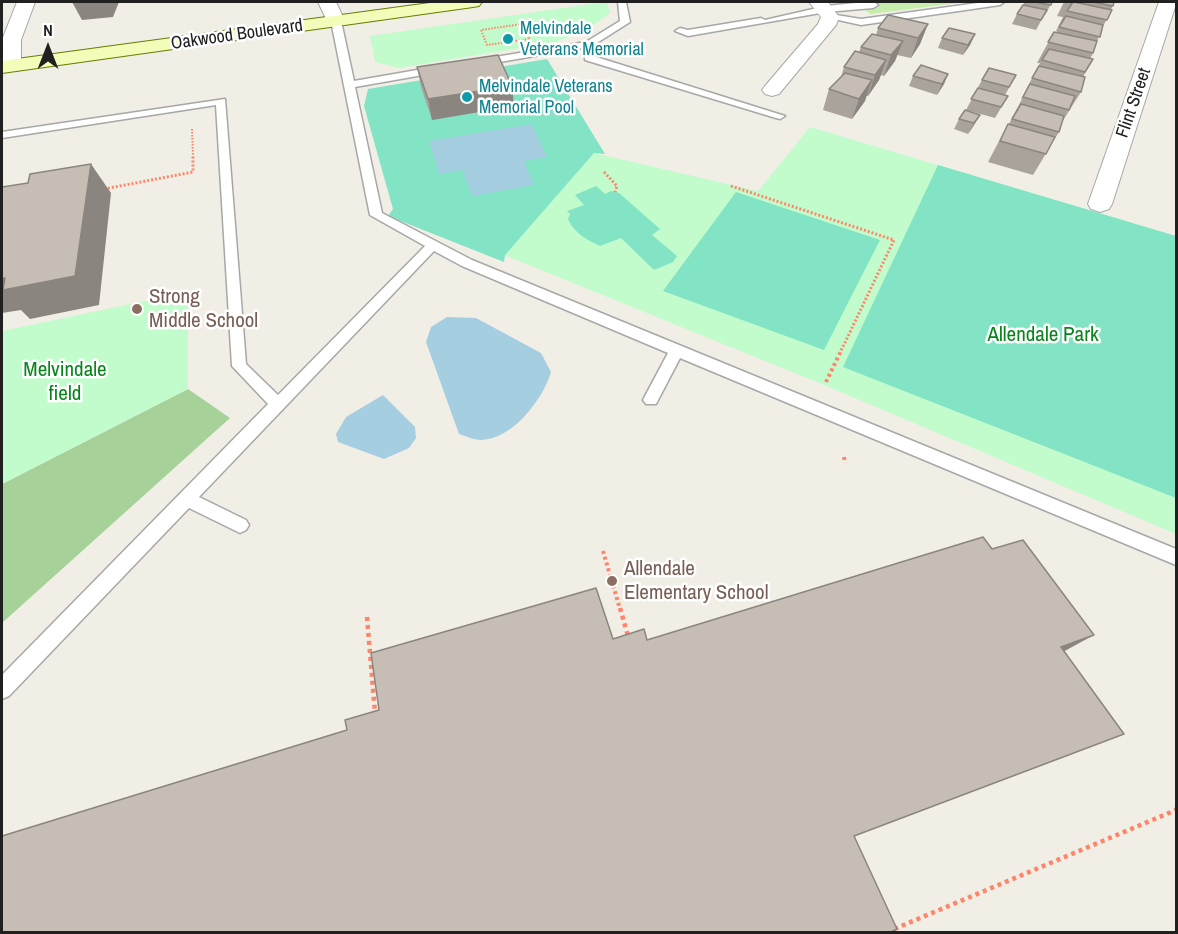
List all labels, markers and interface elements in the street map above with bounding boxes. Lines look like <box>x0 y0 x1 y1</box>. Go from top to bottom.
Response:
street label: Oakwood Boulevard <box>170 15 304 55</box>
north arrow <box>18 18 78 78</box>
place label: Melvindale Veterans Memorial <box>520 18 644 60</box>
text: N <box>43 19 53 41</box>
marker: Melvindale Veterans Memorial <box>501 32 515 46</box>
street label: Flint Street <box>1112 65 1156 141</box>
place label: Melvindale Veterans Memorial Pool <box>479 76 613 118</box>
marker: Melvindale Veterans Memorial Pool <box>460 90 474 104</box>
place label: Strong Middle School <box>149 284 258 334</box>
marker: Strong Middle School <box>130 302 144 316</box>
park label: Allendale Park <box>987 322 1099 348</box>
park label: Melvindale field <box>23 357 107 407</box>
place label: Allendale Elementary School <box>624 556 769 606</box>
marker: Allendale Elementary School <box>605 574 619 588</box>

